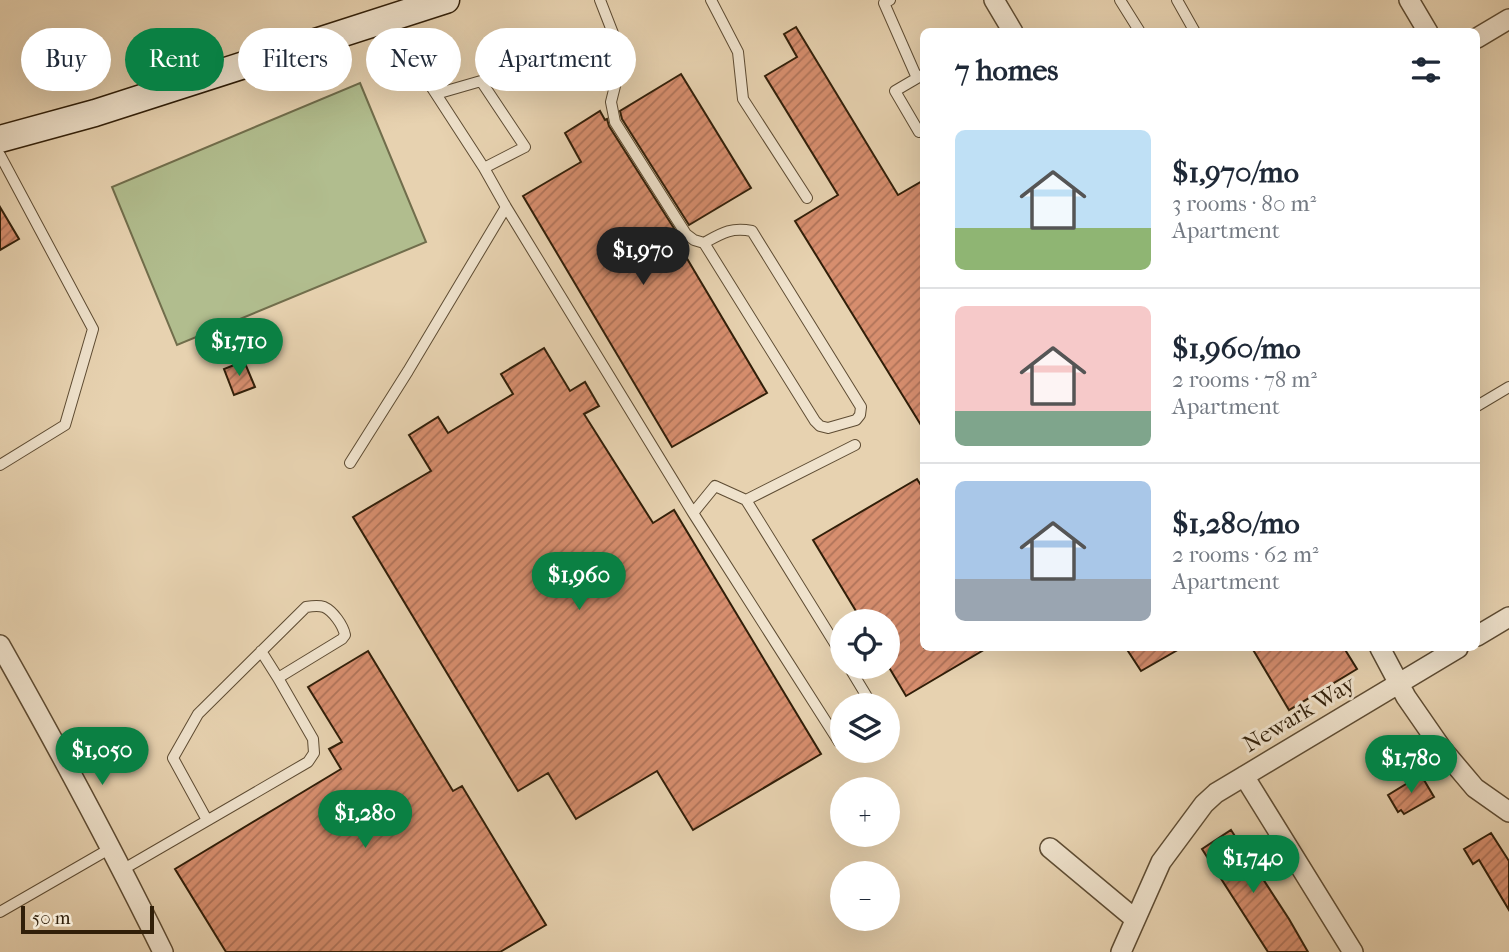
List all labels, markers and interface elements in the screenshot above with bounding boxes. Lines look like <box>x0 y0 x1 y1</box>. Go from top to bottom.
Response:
chip: Buy <box>21 28 111 91</box>
chip: Rent <box>125 28 224 91</box>
chip: Filters <box>238 28 352 91</box>
chip: New <box>366 28 461 91</box>
chip: Apartment <box>475 28 636 91</box>
icon: filters <box>1407 51 1445 89</box>
text: 7 homes <box>955 53 1058 88</box>
text: $1,970/mo <box>1172 155 1299 190</box>
icon: home <box>1011 158 1095 242</box>
text: 3 rooms · 80 m² <box>1172 190 1316 217</box>
text: Apartment <box>1172 217 1280 244</box>
pin: $1,970 <box>586 228 700 287</box>
text: $1,970 <box>613 236 673 263</box>
pin: $1,710 <box>182 318 296 378</box>
text: $1,710 <box>211 327 267 354</box>
text: $1,960/mo <box>1172 331 1301 366</box>
icon: home <box>1011 334 1095 418</box>
text: 2 rooms · 78 m² <box>1172 366 1317 393</box>
text: Apartment <box>1172 393 1280 420</box>
text: $1,280/mo <box>1172 506 1300 541</box>
icon: home <box>1011 509 1095 593</box>
text: 2 rooms · 62 m² <box>1172 541 1319 568</box>
pin: $1,960 <box>522 552 636 612</box>
text: $1,960 <box>548 561 610 588</box>
text: Apartment <box>1172 568 1280 595</box>
map controls <box>830 609 900 931</box>
button: locate <box>830 609 900 679</box>
street label: Newark Way <box>1238 670 1360 758</box>
button: layers <box>830 693 900 763</box>
pin: $1,050 <box>45 728 159 787</box>
text: $1,050 <box>72 736 132 763</box>
pin: $1,780 <box>1354 736 1468 795</box>
text: $1,780 <box>1381 744 1441 771</box>
button: + <box>830 777 900 847</box>
pin: $1,280 <box>308 790 422 850</box>
text: $1,280 <box>334 799 396 826</box>
pin: $1,740 <box>1196 836 1310 895</box>
text: $1,740 <box>1222 844 1284 871</box>
button: − <box>830 861 900 931</box>
scale bar <box>21 903 154 935</box>
text: 50 m <box>32 907 71 929</box>

